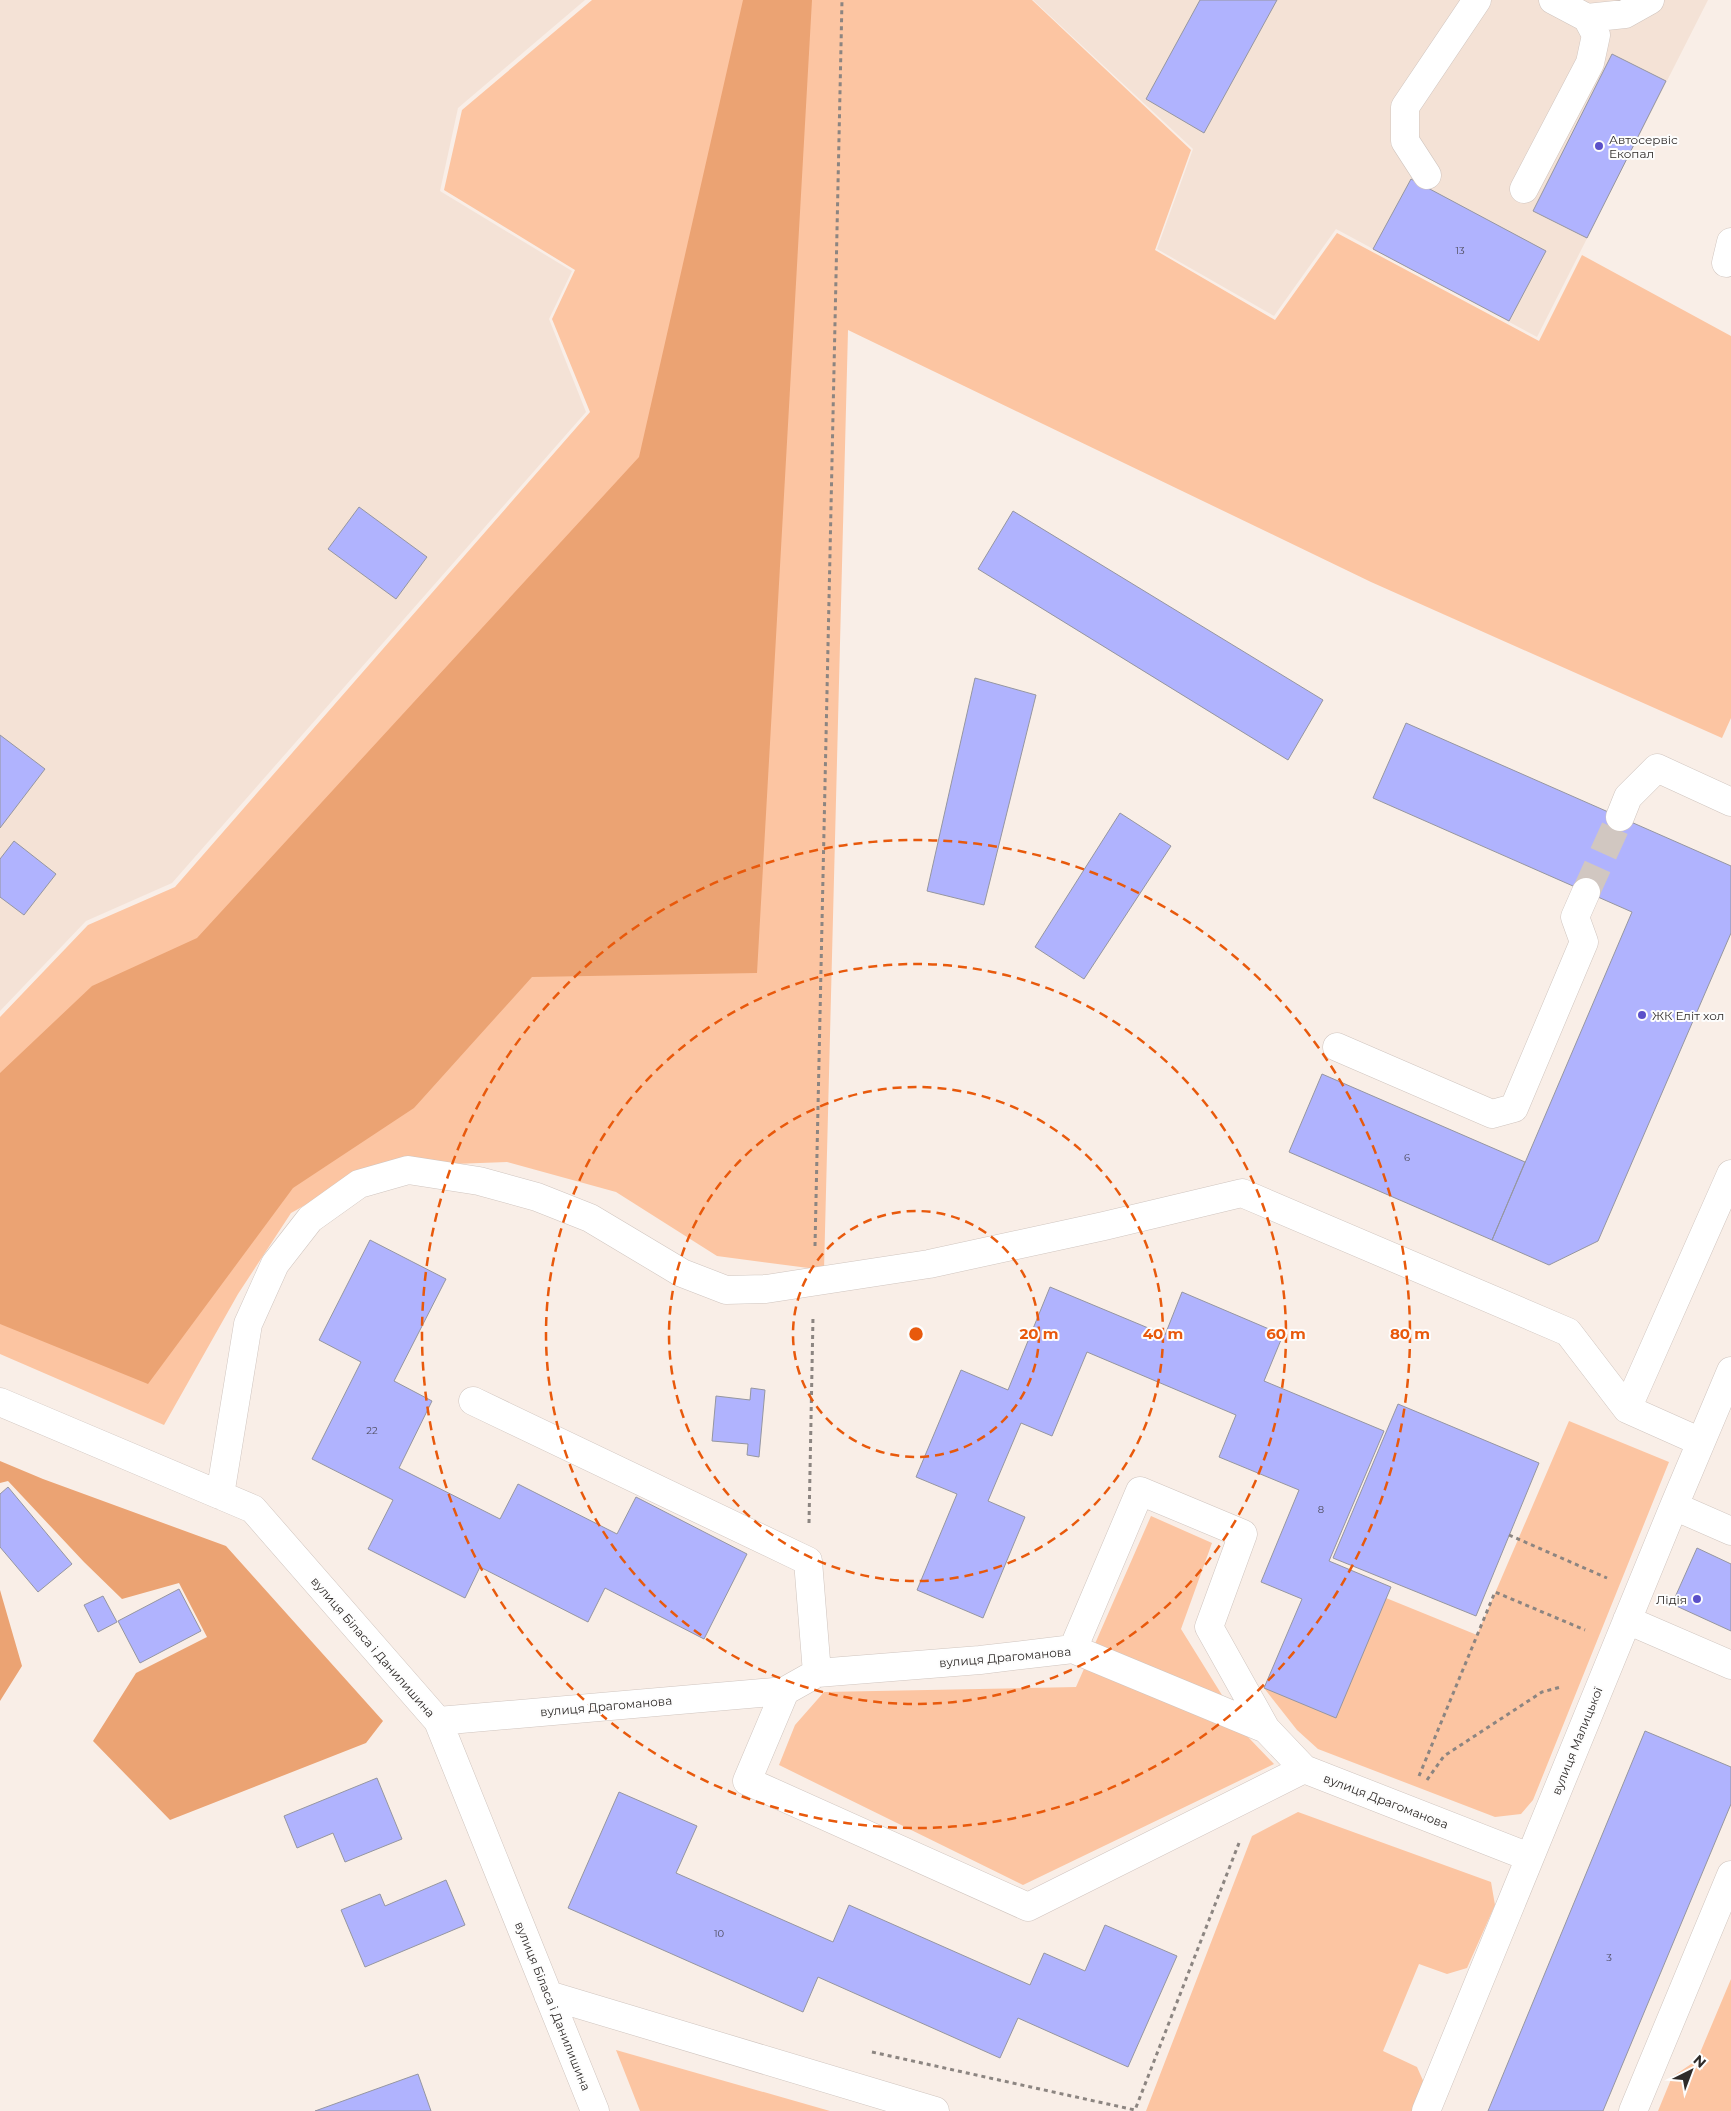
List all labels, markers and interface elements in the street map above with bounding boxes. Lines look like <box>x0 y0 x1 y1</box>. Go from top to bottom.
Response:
place label: Автосервіс Екопал <box>1609 132 1678 161</box>
marker: Автосервіс Екопал <box>1593 140 1605 152</box>
house number: 13 <box>1455 244 1465 257</box>
place label: ЖК Еліт хол <box>1652 1008 1724 1023</box>
marker: ЖК Еліт хол <box>1636 1009 1648 1021</box>
house number: 6 <box>1404 1151 1410 1164</box>
text: 20 m <box>1019 1324 1059 1343</box>
text: 40 m <box>1143 1324 1183 1343</box>
text: 60 m <box>1266 1324 1306 1343</box>
text: 80 m <box>1390 1324 1430 1343</box>
centre of rings <box>907 1325 925 1343</box>
house number: 22 <box>366 1424 378 1437</box>
house number: 8 <box>1318 1503 1324 1516</box>
street label: вулиця Біласа і Данилишина <box>308 1574 438 1720</box>
place label: Лідія <box>1656 1592 1687 1607</box>
marker: Лідія <box>1691 1593 1703 1605</box>
street label: вулиця Драгоманова <box>938 1644 1072 1670</box>
street label: вулиця Малицької <box>1548 1685 1606 1797</box>
street label: вулиця Драгоманова <box>539 1693 673 1719</box>
street label: вулиця Драгоманова <box>1321 1770 1451 1832</box>
street label: вулиця Біласа і Данилишина <box>512 1919 594 2093</box>
house number: 10 <box>714 1927 724 1940</box>
house number: 3 <box>1606 1951 1612 1964</box>
north arrow <box>1666 2046 1716 2096</box>
text: N <box>1689 2051 1710 2072</box>

